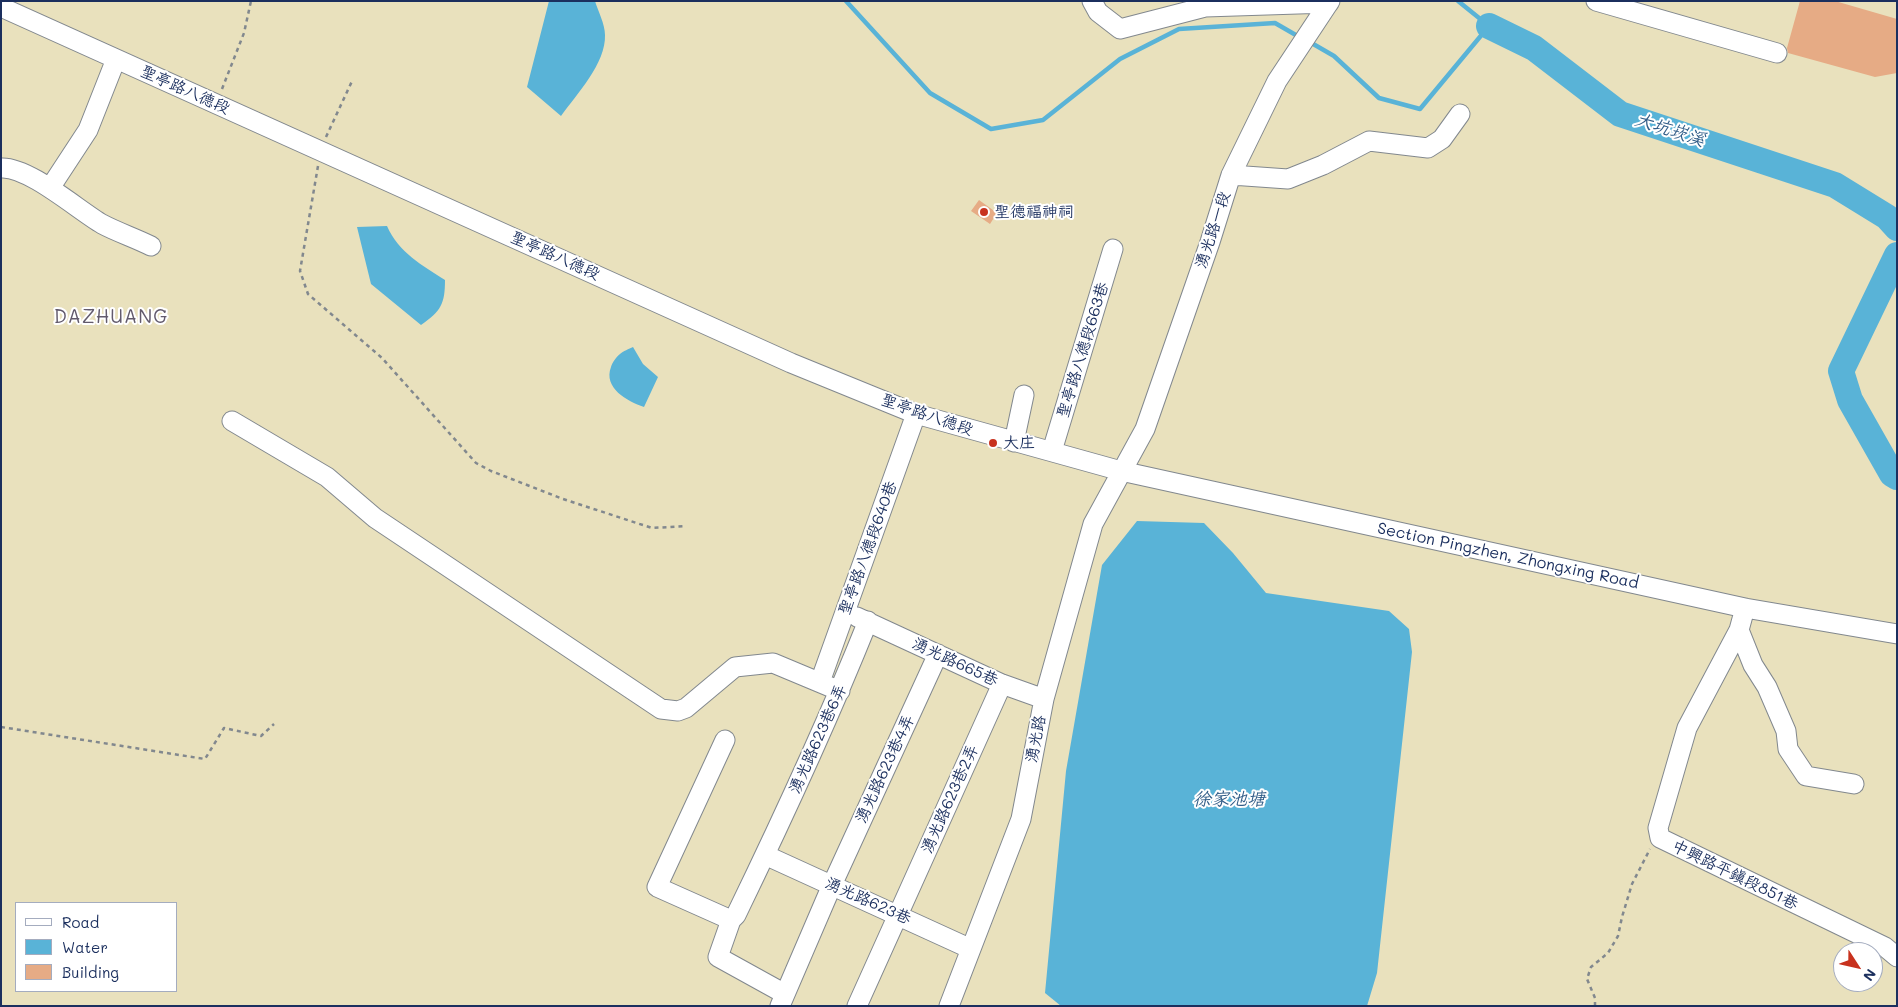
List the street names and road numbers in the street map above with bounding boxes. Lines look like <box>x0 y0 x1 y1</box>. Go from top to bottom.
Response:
street label: 聖亭路八德段 <box>137 62 233 118</box>
street label: 湧光路一段 <box>1192 189 1234 271</box>
street label: 聖亭路八德段 <box>507 228 603 284</box>
street label: 聖亭路八德段663巷 <box>1053 280 1113 420</box>
street label: 聖亭路八德段 <box>878 390 976 440</box>
street label: 聖亭路八德段640巷 <box>835 479 901 617</box>
street label: Section Pingzhen, Zhongxing Road <box>1376 519 1640 593</box>
street label: 湧光路665巷 <box>909 634 1001 690</box>
street label: 湧光路623巷6弄 <box>785 681 851 797</box>
street label: 湧光路623巷4弄 <box>852 712 918 826</box>
street label: 湧光路 <box>1022 714 1050 764</box>
street label: 湧光路623巷2弄 <box>917 742 983 856</box>
street label: 中興路平鎮段851巷 <box>1669 836 1801 914</box>
street label: 湧光路623巷 <box>822 874 914 928</box>

